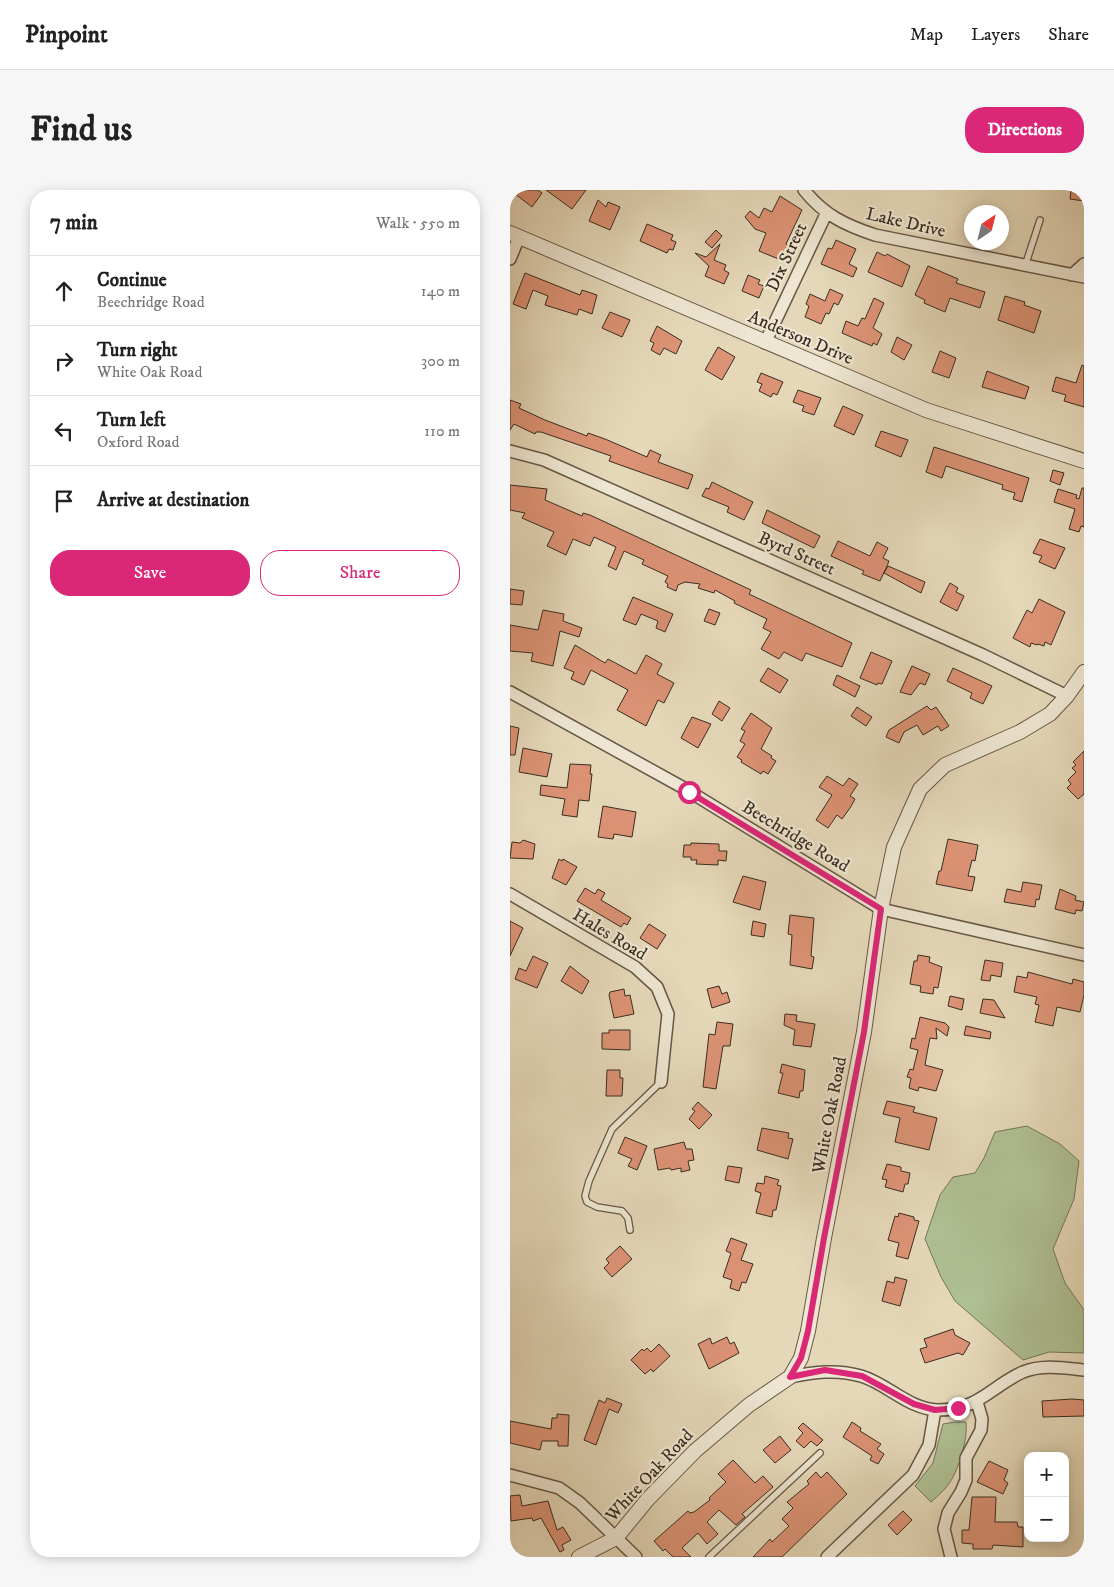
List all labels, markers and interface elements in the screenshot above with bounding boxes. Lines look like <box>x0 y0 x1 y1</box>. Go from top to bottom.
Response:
text: Pinpoint <box>25 20 108 50</box>
text: Map <box>910 24 943 46</box>
text: Layers <box>971 24 1020 46</box>
text: Share <box>1048 24 1089 46</box>
button: Directions <box>965 107 1084 153</box>
text: Find us <box>30 108 132 152</box>
street label: Lake Drive <box>864 203 948 243</box>
north arrow <box>964 205 1009 250</box>
text: 7 min <box>50 210 98 236</box>
text: Walk · 550 m <box>376 213 460 233</box>
street label: Dix Street <box>761 219 812 295</box>
text: Continue <box>97 269 167 292</box>
icon: ahead <box>50 277 78 305</box>
text: 140 m <box>421 281 460 301</box>
text: Beechridge Road <box>97 292 205 312</box>
street label: Anderson Drive <box>745 306 856 370</box>
text: Turn right <box>97 339 177 362</box>
icon: right <box>50 347 78 375</box>
text: 300 m <box>421 351 460 371</box>
text: White Oak Road <box>97 362 202 382</box>
text: Turn left <box>97 409 166 432</box>
icon: left <box>50 417 78 445</box>
text: 110 m <box>424 421 460 441</box>
text: Oxford Road <box>97 432 179 452</box>
icon: arrive <box>50 487 78 515</box>
text: Arrive at destination <box>97 489 249 512</box>
street label: Byrd Street <box>755 527 839 581</box>
button: Save <box>50 550 250 596</box>
button: Share <box>260 550 460 596</box>
route start <box>678 781 701 804</box>
street label: Beechridge Road <box>738 796 853 877</box>
street label: Hales Road <box>568 904 651 966</box>
street label: White Oak Road <box>808 1055 852 1176</box>
route end <box>947 1397 970 1420</box>
street label: White Oak Road <box>601 1425 698 1527</box>
map controls <box>1024 1452 1069 1542</box>
button: + <box>1024 1452 1069 1497</box>
button: − <box>1024 1497 1069 1542</box>

